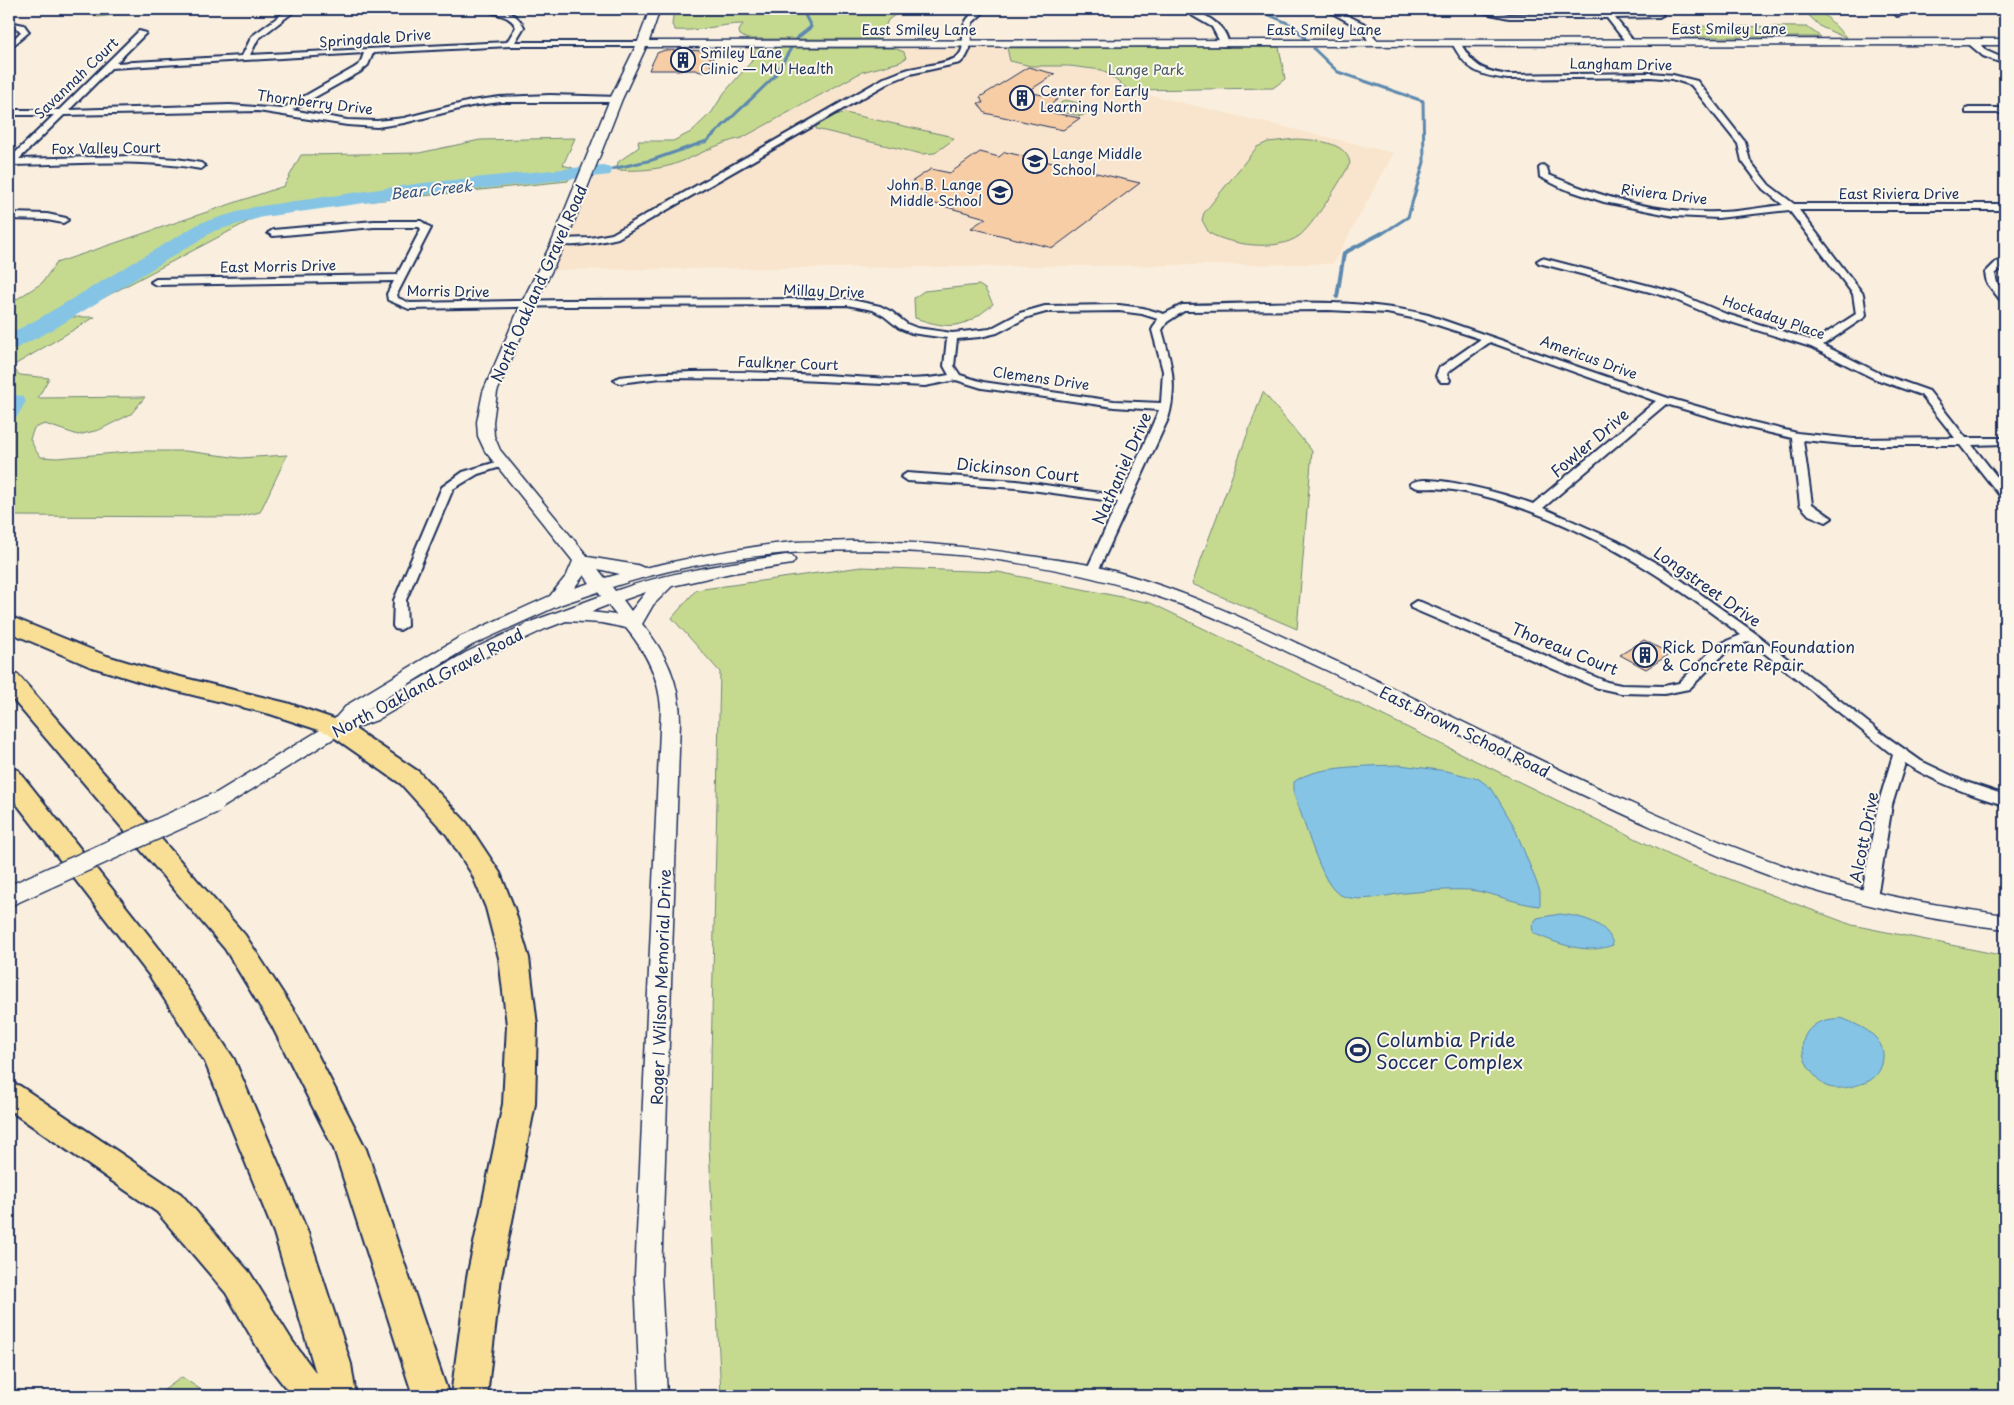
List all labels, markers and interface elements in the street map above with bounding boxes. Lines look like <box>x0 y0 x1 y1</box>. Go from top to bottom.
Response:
street label: East Smiley Lane <box>1671 18 1787 39</box>
street label: East Smiley Lane <box>861 19 977 40</box>
street label: East Smiley Lane <box>1266 19 1382 40</box>
street label: Springdale Drive <box>318 24 432 52</box>
street label: Savannah Court <box>29 32 123 124</box>
place label: Smiley Lane Clinic — MU Health <box>700 42 834 79</box>
building icon: Smiley Lane Clinic — MU Health <box>670 47 696 73</box>
street label: Langham Drive <box>1569 53 1673 75</box>
park label: Lange Park <box>1108 59 1185 80</box>
place label: Center for Early Learning North <box>1040 80 1149 117</box>
street label: Thornberry Drive <box>256 84 375 120</box>
building icon: Center for Early Learning North <box>1009 85 1035 111</box>
street label: Fox Valley Court <box>51 137 161 159</box>
place label: Lange Middle School <box>1052 143 1142 180</box>
school or university icon: Lange Middle School <box>1022 148 1048 174</box>
water label: Bear Creek <box>389 173 474 205</box>
place label: John B. Lange Middle School <box>887 174 982 211</box>
street label: Riviera Drive <box>1620 178 1708 210</box>
school or university icon: John B. Lange Middle School <box>987 179 1013 205</box>
street label: North Oakland Gravel Road <box>484 180 592 386</box>
street label: East Riviera Drive <box>1839 183 1959 204</box>
street label: East Morris Drive <box>220 254 336 278</box>
street label: Millay Drive <box>783 279 865 303</box>
street label: Morris Drive <box>406 280 490 302</box>
street label: Hockaday Place <box>1720 290 1828 344</box>
street label: Americus Drive <box>1538 330 1640 384</box>
street label: Faulkner Court <box>737 351 839 375</box>
street label: Clemens Drive <box>991 361 1091 395</box>
street label: Fowler Drive <box>1545 402 1633 482</box>
street label: Nathaniel Drive <box>1085 408 1157 528</box>
street label: Dickinson Court <box>955 451 1081 487</box>
street label: Longstreet Drive <box>1649 540 1767 632</box>
street label: Thoreau Court <box>1508 616 1623 681</box>
street label: North Oakland Gravel Road <box>327 621 527 743</box>
place label: Rick Dorman Foundation & Concrete Repair <box>1662 634 1855 676</box>
building icon: Rick Dorman Foundation & Concrete Repair <box>1632 642 1658 668</box>
street label: East Brown School Road <box>1376 679 1554 783</box>
street label: Alcott Drive <box>1842 789 1884 885</box>
street label: Roger I Wilson Memorial Drive <box>644 869 676 1105</box>
place label: Columbia Pride Soccer Complex <box>1376 1025 1523 1075</box>
sports icon: Columbia Pride Soccer Complex <box>1345 1037 1371 1063</box>

